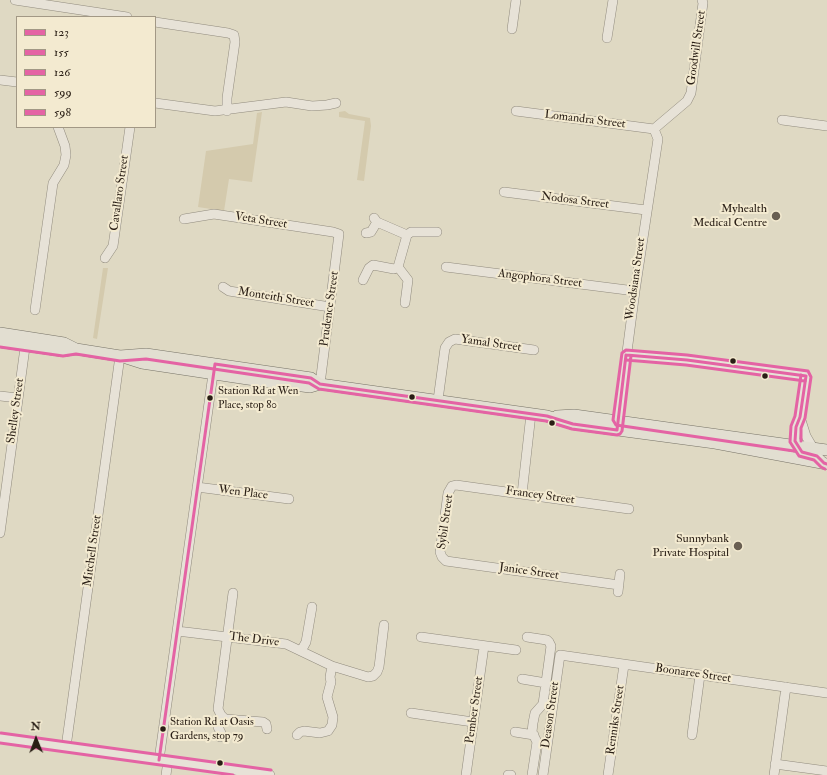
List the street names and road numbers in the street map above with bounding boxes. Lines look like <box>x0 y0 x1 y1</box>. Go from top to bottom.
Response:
street label: Goodwill Street <box>685 10 709 86</box>
street label: Lomandra Street <box>544 108 626 132</box>
street label: Cavallaro Street <box>108 154 132 232</box>
street label: Nodosa Street <box>540 190 610 212</box>
street label: Veta Street <box>234 210 288 232</box>
street label: Woodsiana Street <box>623 237 649 321</box>
street label: Angophora Street <box>497 267 583 291</box>
street label: Prudence Street <box>318 270 342 348</box>
street label: Monteith Street <box>237 285 315 311</box>
street label: Yamal Street <box>460 333 522 355</box>
street label: Shelley Street <box>4 377 28 445</box>
street label: Wen Place <box>217 483 269 503</box>
street label: Francey Street <box>505 484 575 508</box>
street label: Sybil Street <box>435 494 457 550</box>
street label: Mitchell Street <box>81 514 105 588</box>
street label: Janice Street <box>498 561 560 583</box>
street label: The Drive <box>228 630 280 650</box>
street label: Boonaree Street <box>654 662 732 686</box>
street label: Pember Street <box>463 675 487 745</box>
street label: Deason Street <box>539 681 563 749</box>
street label: Renniks Street <box>604 684 628 756</box>

